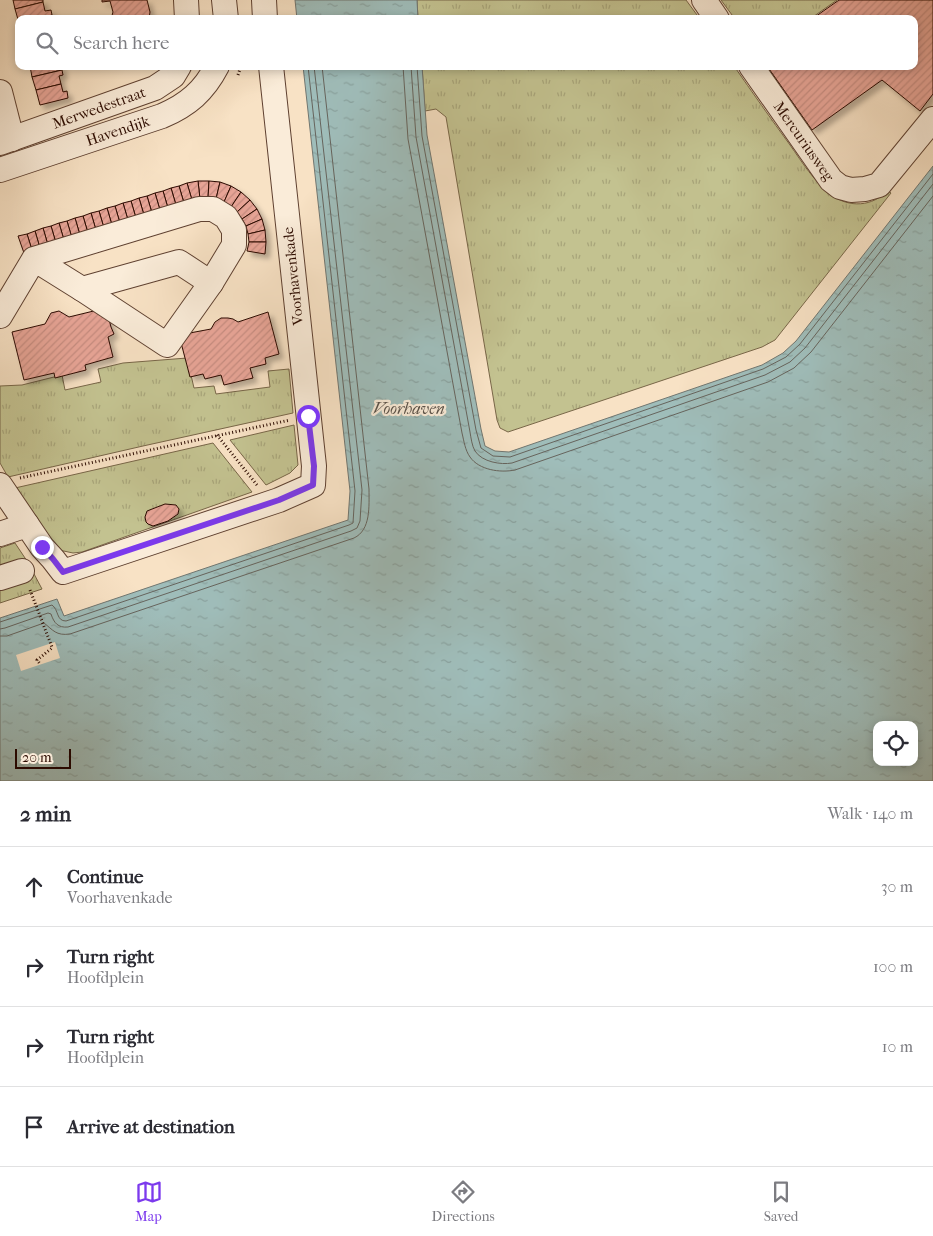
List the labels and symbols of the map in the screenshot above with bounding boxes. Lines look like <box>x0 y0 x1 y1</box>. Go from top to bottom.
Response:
street label: Merwedestraat <box>50 83 149 133</box>
street label: Mercuriusweg <box>770 98 839 186</box>
street label: Havendijk <box>84 112 152 150</box>
street label: Voorhavenkade <box>279 225 307 327</box>
water label: Voorhaven <box>373 399 445 418</box>
route start <box>297 405 320 428</box>
route end <box>31 536 54 559</box>
scale bar <box>15 746 71 769</box>

